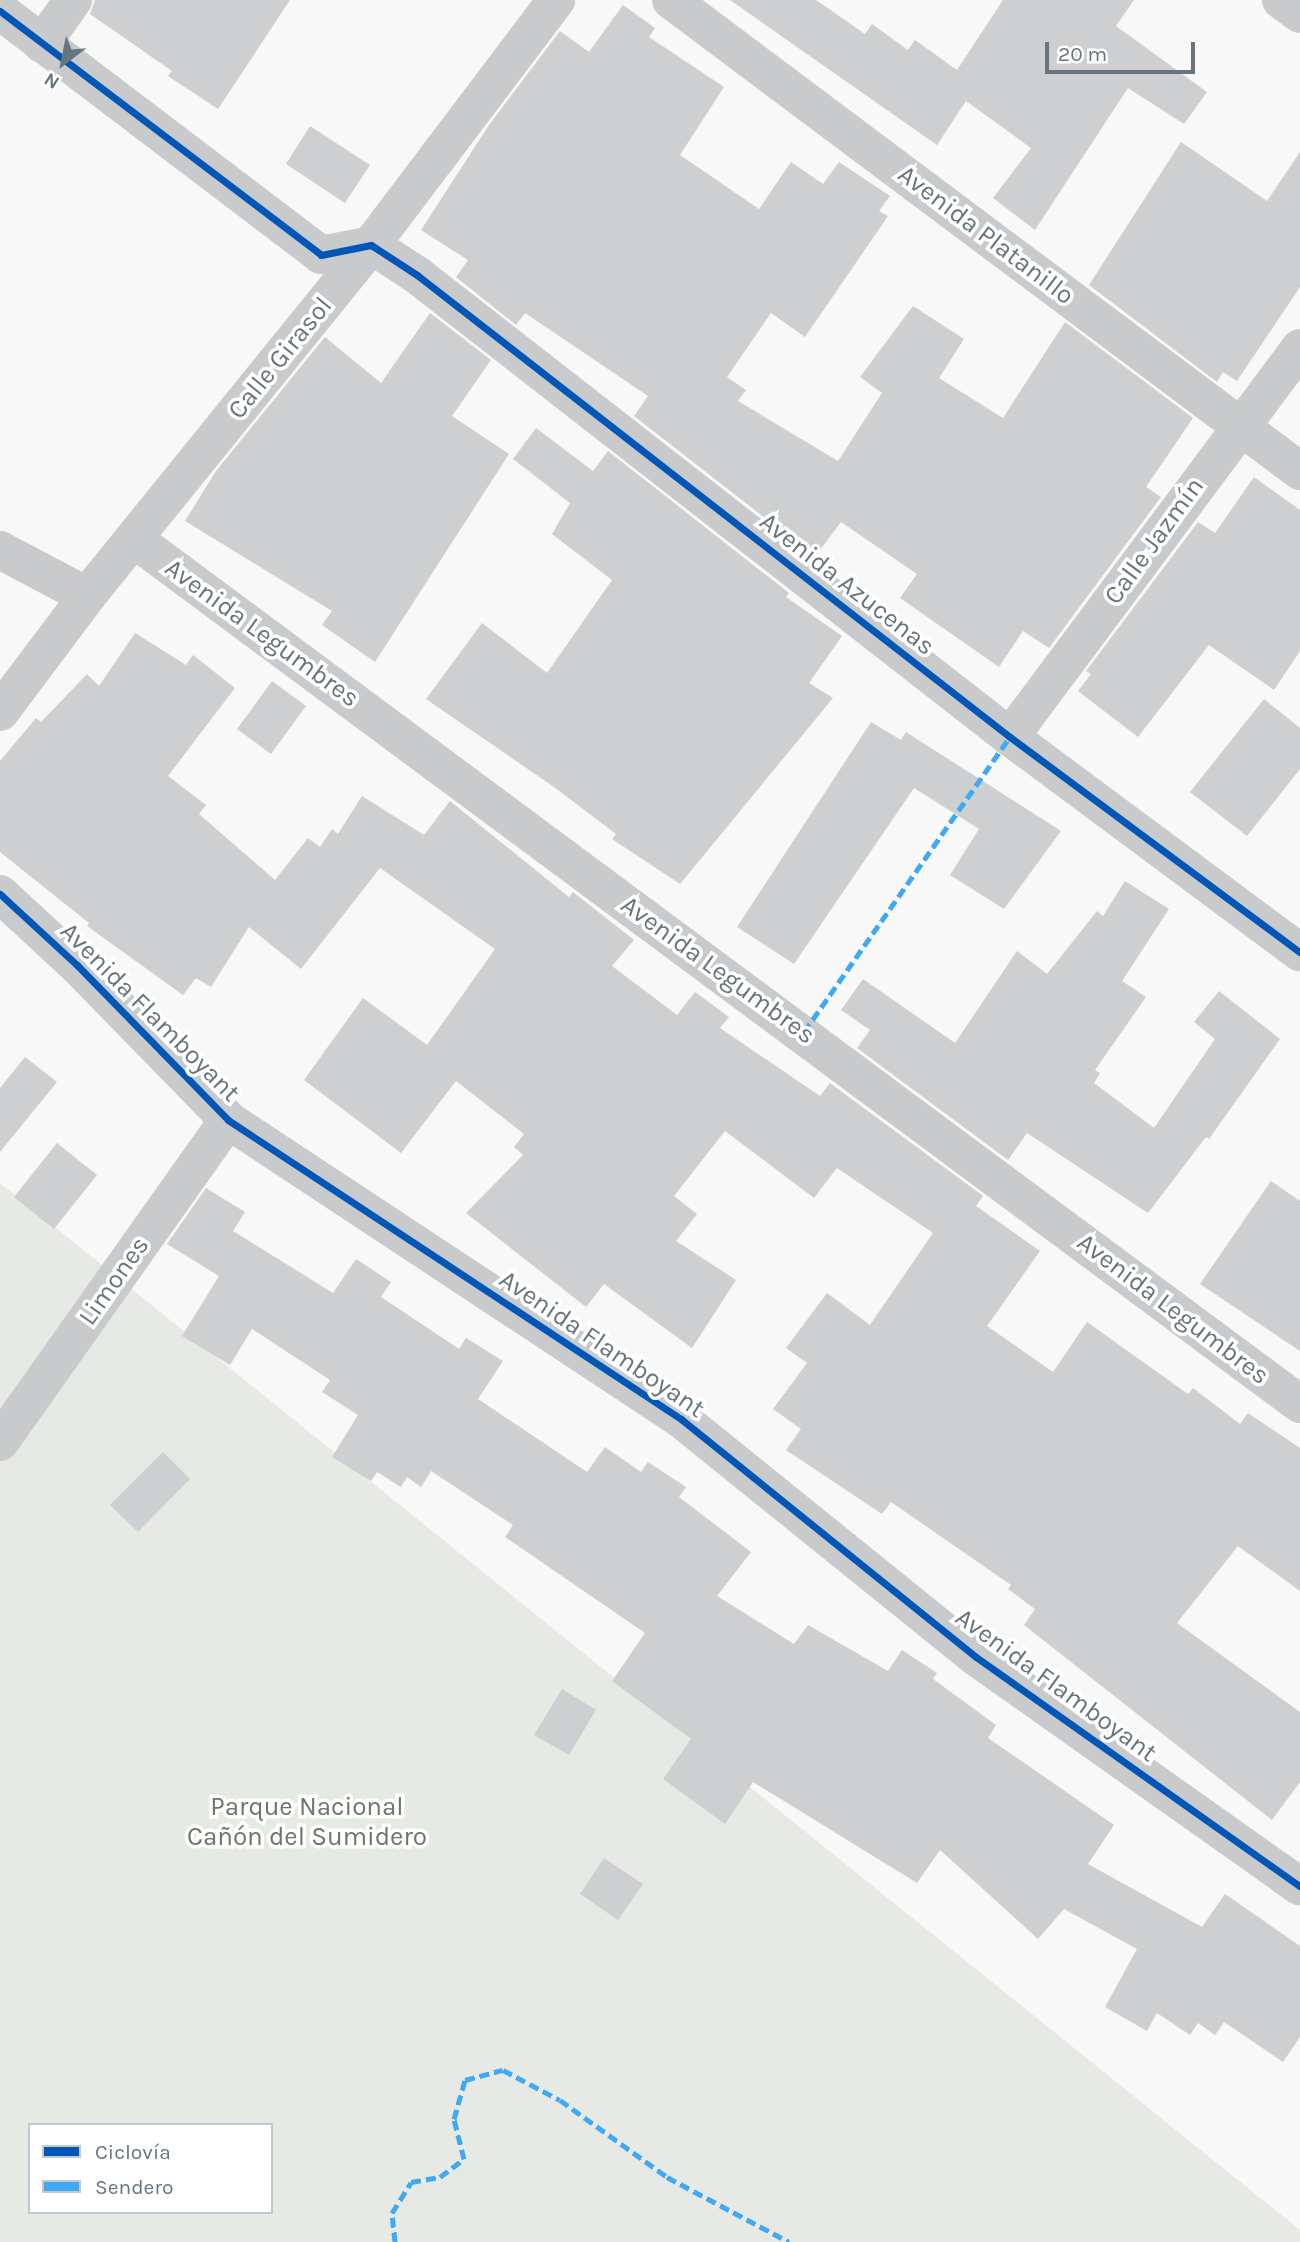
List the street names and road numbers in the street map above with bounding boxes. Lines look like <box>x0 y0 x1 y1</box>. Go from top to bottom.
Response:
street label: Avenida Platanillo <box>892 159 1080 311</box>
street label: Calle Girasol <box>221 291 339 425</box>
street label: Calle Jazmín <box>1098 471 1210 611</box>
street label: Avenida Azucenas <box>753 506 941 662</box>
street label: Avenida Legumbres <box>159 552 365 714</box>
street label: Avenida Legumbres <box>615 889 821 1051</box>
street label: Avenida Flamboyant <box>54 916 246 1108</box>
street label: Avenida Legumbres <box>1071 1227 1275 1391</box>
street label: Limones <box>72 1231 156 1331</box>
street label: Avenida Flamboyant <box>493 1264 711 1424</box>
street label: Avenida Flamboyant <box>949 1602 1163 1768</box>

